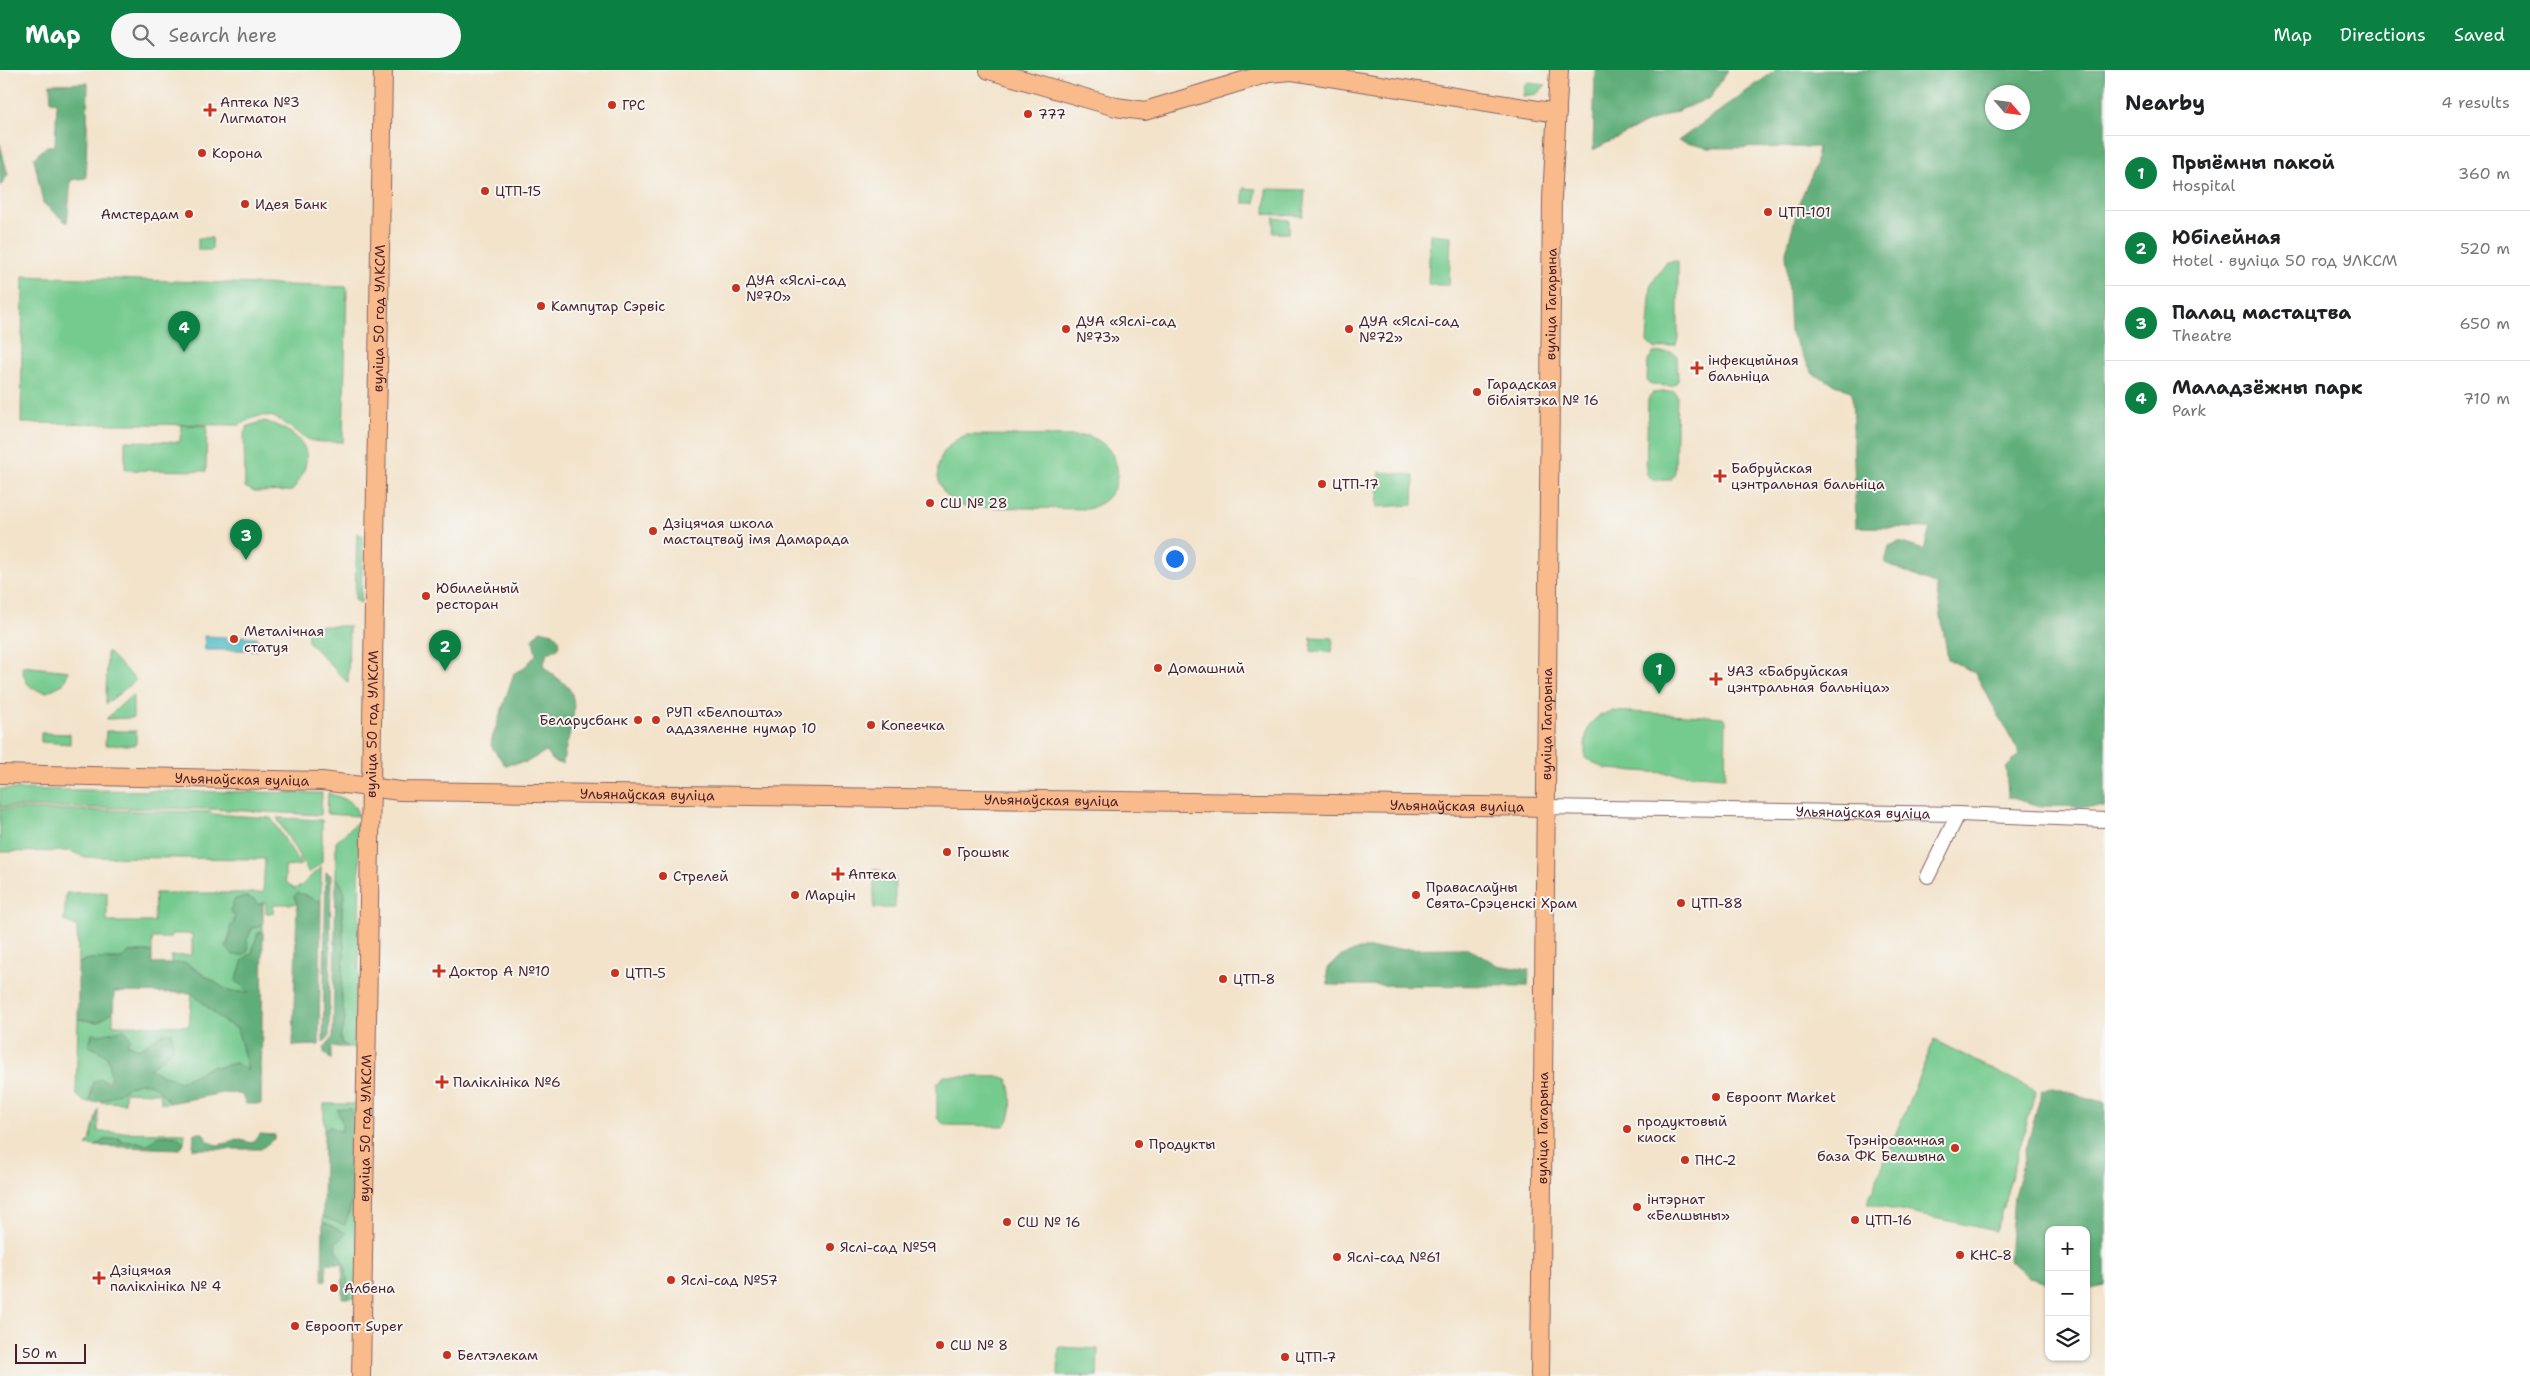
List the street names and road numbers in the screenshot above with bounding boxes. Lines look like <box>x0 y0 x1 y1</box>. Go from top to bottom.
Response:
street label: вуліца 50 год УЛКСМ <box>369 244 389 392</box>
street label: вуліца Гагарына <box>1541 247 1560 360</box>
street label: вуліца 50 год УЛКСМ <box>362 650 382 798</box>
street label: вуліца Гагарына <box>1537 667 1556 780</box>
street label: Ульянаўская вуліца <box>174 769 310 790</box>
street label: Ульянаўская вуліца <box>580 785 715 804</box>
street label: Ульянаўская вуліца <box>984 790 1119 810</box>
street label: Ульянаўская вуліца <box>1390 796 1525 816</box>
street label: Ульянаўская вуліца <box>1795 802 1931 823</box>
street label: вуліца 50 год УЛКСМ <box>355 1054 375 1202</box>
street label: вуліца Гагарына <box>1533 1071 1552 1184</box>

